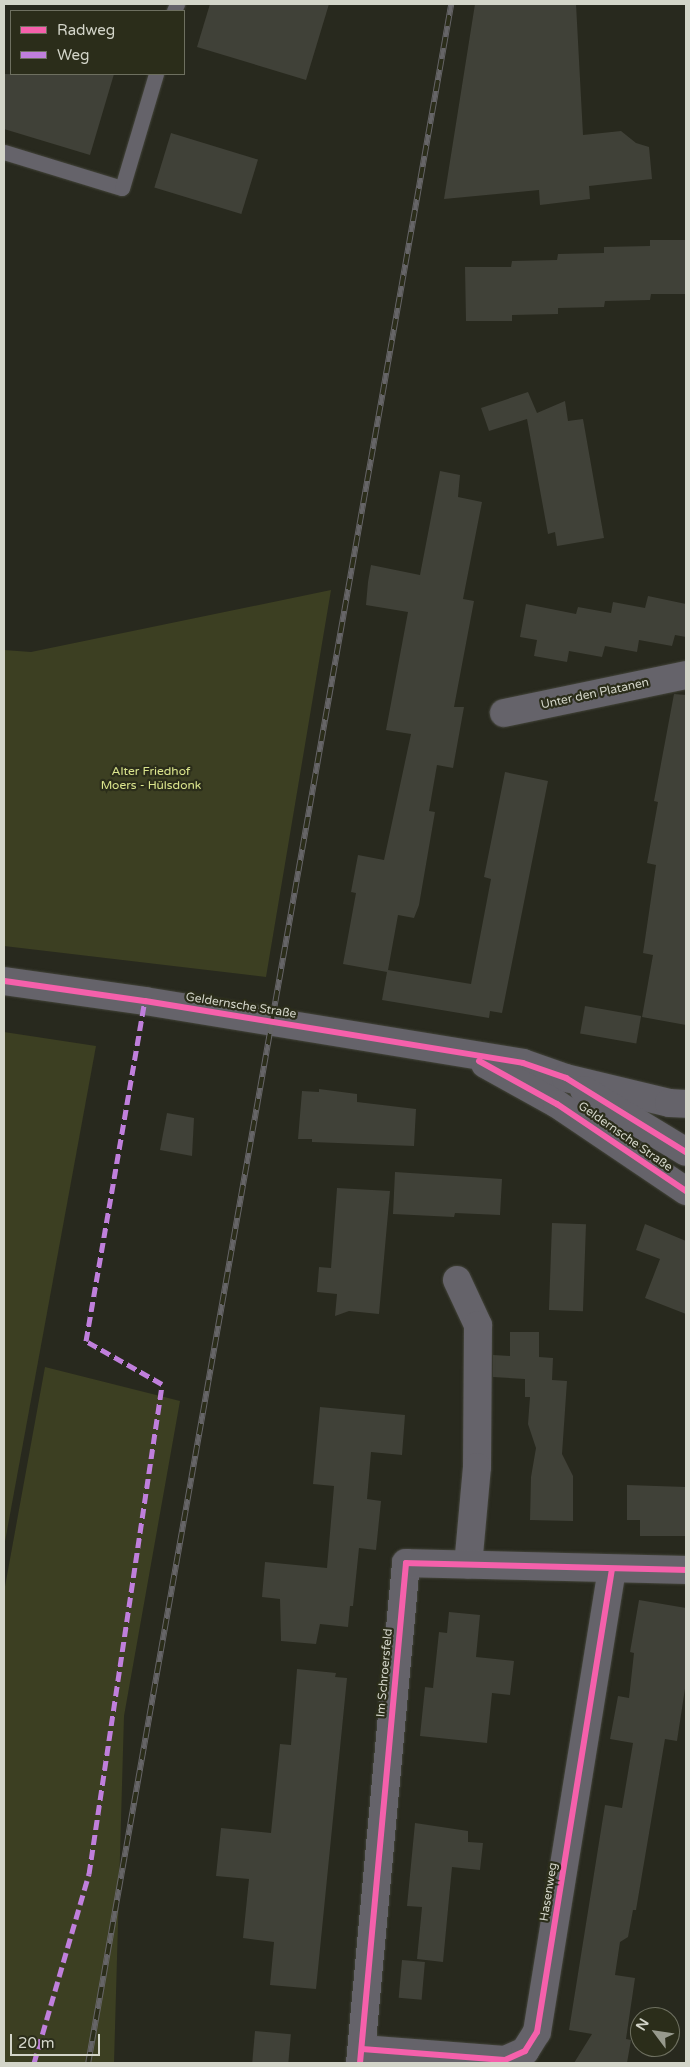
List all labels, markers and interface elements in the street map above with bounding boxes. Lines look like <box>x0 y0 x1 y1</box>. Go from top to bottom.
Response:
legend <box>10 10 185 75</box>
text: Radweg <box>57 21 115 39</box>
text: Weg <box>57 46 89 64</box>
street label: Unter den Platanen <box>540 676 650 712</box>
park label: Alter Friedhof Moers - Hülsdonk <box>101 765 201 793</box>
street label: Geldernsche Straße <box>185 990 297 1022</box>
street label: Geldernsche Straße <box>575 1099 675 1175</box>
street label: Im Schroersfeld <box>374 1628 396 1718</box>
street label: Hasenweg <box>537 1862 561 1922</box>
north arrow <box>630 2007 680 2057</box>
text: N <box>632 2015 653 2034</box>
scale bar <box>12 2024 102 2056</box>
text: 20 m <box>18 2034 55 2052</box>

